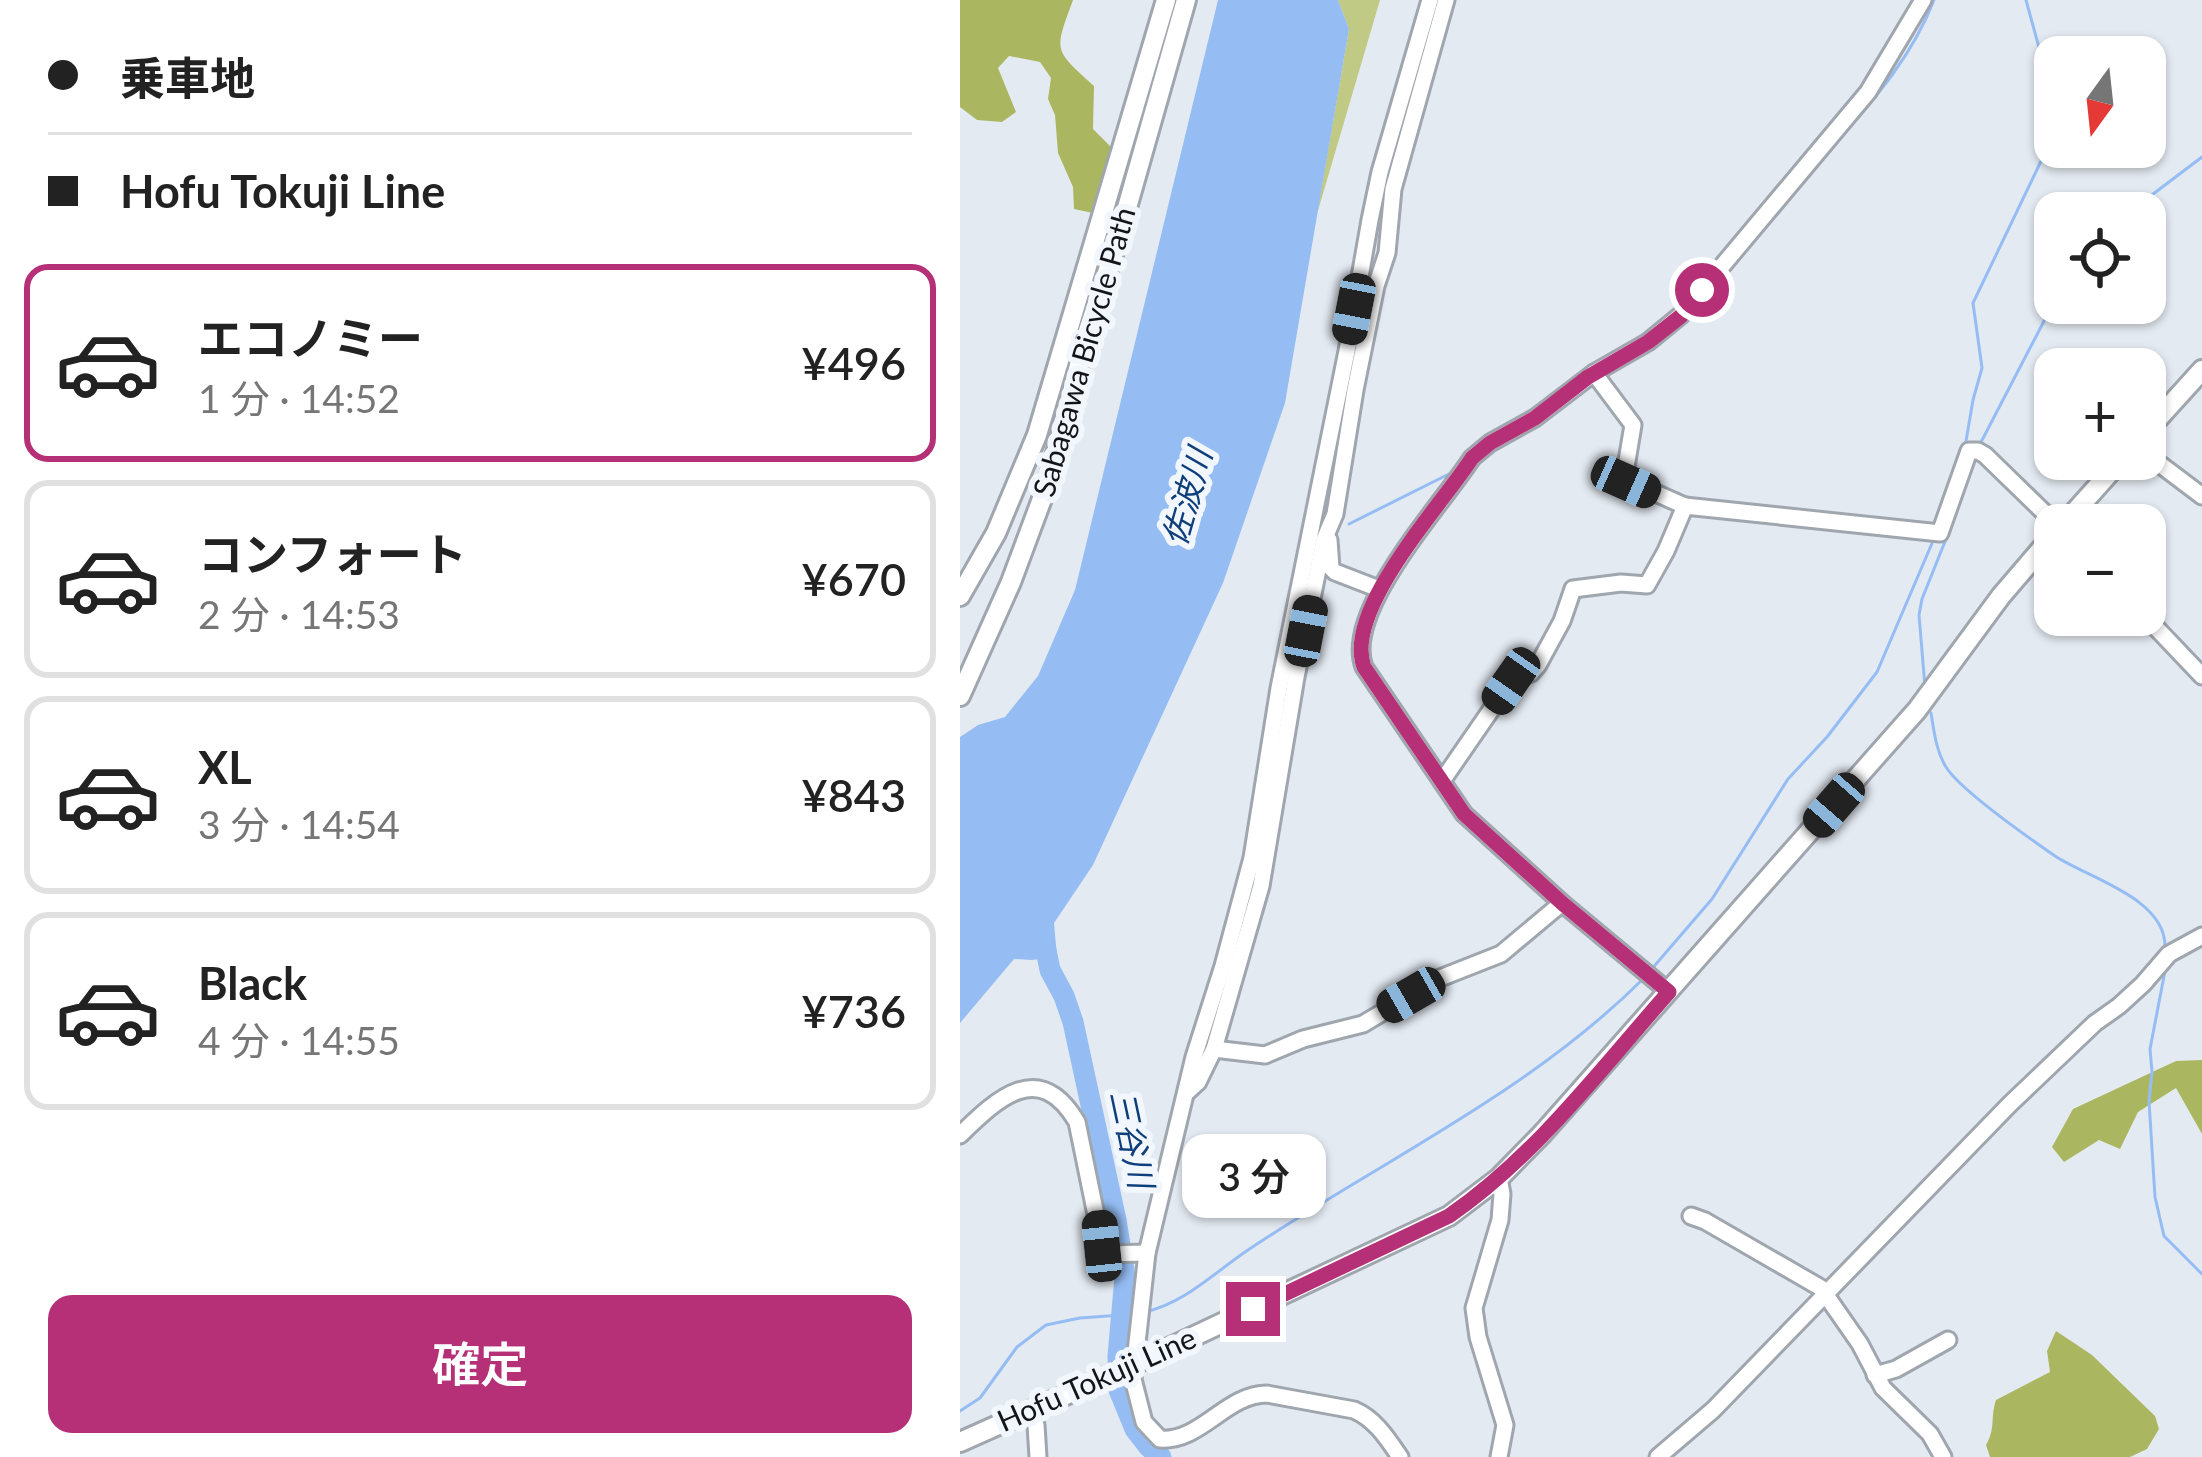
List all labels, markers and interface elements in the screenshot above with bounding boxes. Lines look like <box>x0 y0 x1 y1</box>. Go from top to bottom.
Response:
north arrow <box>2034 36 2166 168</box>
map controls <box>2034 36 2166 636</box>
text: 乗車地 <box>120 51 255 105</box>
text: Hofu Tokuji Line <box>120 164 445 218</box>
button: locate <box>2034 192 2166 324</box>
street label: Sabagawa Bicycle Path <box>1025 203 1142 500</box>
route start <box>1675 263 1729 317</box>
car <box>1329 270 1379 348</box>
icon: car <box>54 309 162 417</box>
text: エコノミー <box>198 311 423 365</box>
text: ¥496 <box>802 336 906 390</box>
button: + <box>2034 348 2166 480</box>
text: 1 分 · 14:52 <box>198 375 400 421</box>
water label: 佐波川 <box>1153 441 1220 550</box>
car <box>1586 451 1666 513</box>
button: − <box>2034 504 2166 636</box>
icon: car <box>54 525 162 633</box>
text: コンフォート <box>198 527 467 581</box>
text: ¥670 <box>802 552 906 606</box>
text: 2 分 · 14:53 <box>198 591 400 637</box>
car <box>1281 592 1331 670</box>
car <box>1476 641 1546 721</box>
text: XL <box>198 740 252 794</box>
icon: car <box>54 741 162 849</box>
car <box>1797 766 1871 844</box>
text: ¥843 <box>802 768 906 822</box>
text: 3 分 · 14:54 <box>198 801 400 847</box>
text: Black <box>198 956 307 1010</box>
icon: car <box>54 957 162 1065</box>
car <box>1371 961 1451 1029</box>
text: ¥736 <box>802 984 906 1038</box>
text: 4 分 · 14:55 <box>198 1017 400 1063</box>
water label: 三谷川 <box>1103 1086 1163 1194</box>
callout: 3 分 <box>1181 1135 1325 1219</box>
text: 3 分 <box>1218 1153 1290 1199</box>
car <box>1080 1208 1124 1284</box>
route end <box>1226 1282 1280 1336</box>
button: 確定 <box>48 1295 912 1433</box>
street label: Hofu Tokuji Line <box>991 1318 1201 1438</box>

